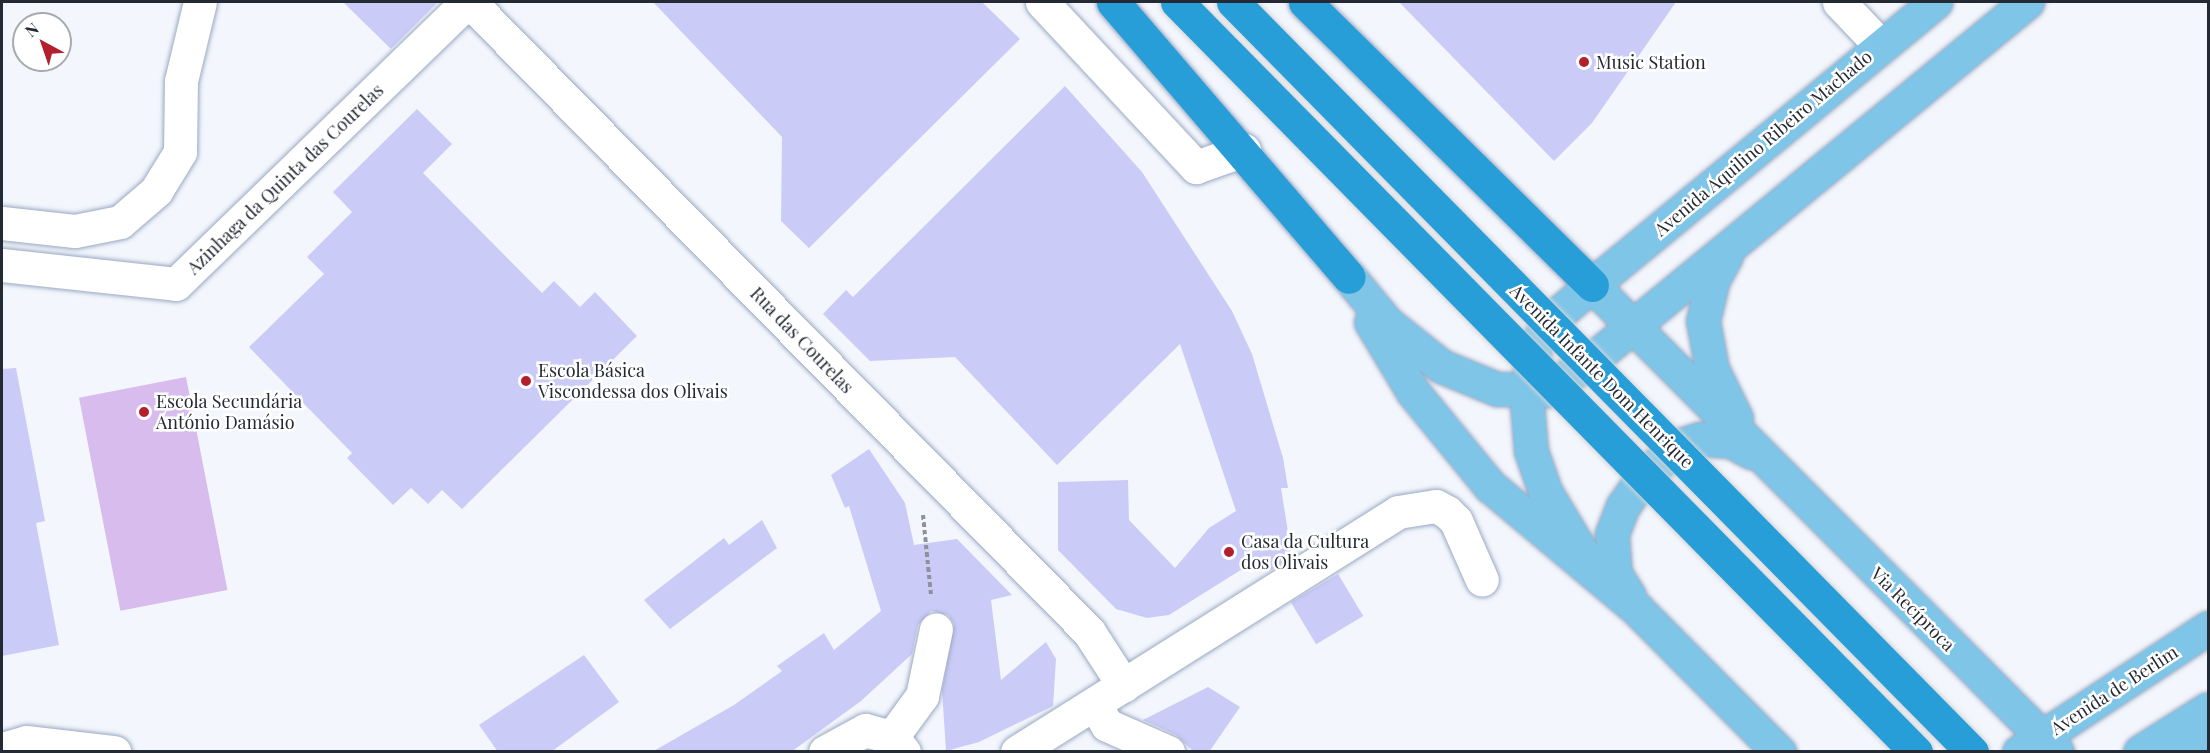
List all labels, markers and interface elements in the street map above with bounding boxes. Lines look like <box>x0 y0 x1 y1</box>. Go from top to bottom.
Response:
north arrow <box>12 12 72 72</box>
text: N <box>20 18 43 41</box>
street label: Avenida Aquilino Ribeiro Machado <box>1649 45 1877 241</box>
place label: Music Station <box>1596 51 1706 73</box>
marker: Music Station <box>1577 55 1591 69</box>
street label: Azinhaga da Quinta das Courelas <box>182 79 388 279</box>
street label: Avenida Infante Dom Henrique <box>1506 280 1698 472</box>
street label: Rua das Courelas <box>746 282 858 398</box>
place label: Escola Básica Viscondessa dos Olivais <box>538 360 728 403</box>
marker: Escola Básica Viscondessa dos Olivais <box>519 374 533 388</box>
place label: Escola Secundária António Damásio <box>156 391 302 434</box>
marker: Escola Secundária António Damásio <box>137 405 151 419</box>
place label: Casa da Cultura dos Olivais <box>1241 531 1370 574</box>
marker: Casa da Cultura dos Olivais <box>1222 545 1236 559</box>
street label: Via Recíproca <box>1866 562 1960 656</box>
street label: Avenida de Berlim <box>2046 641 2182 739</box>

